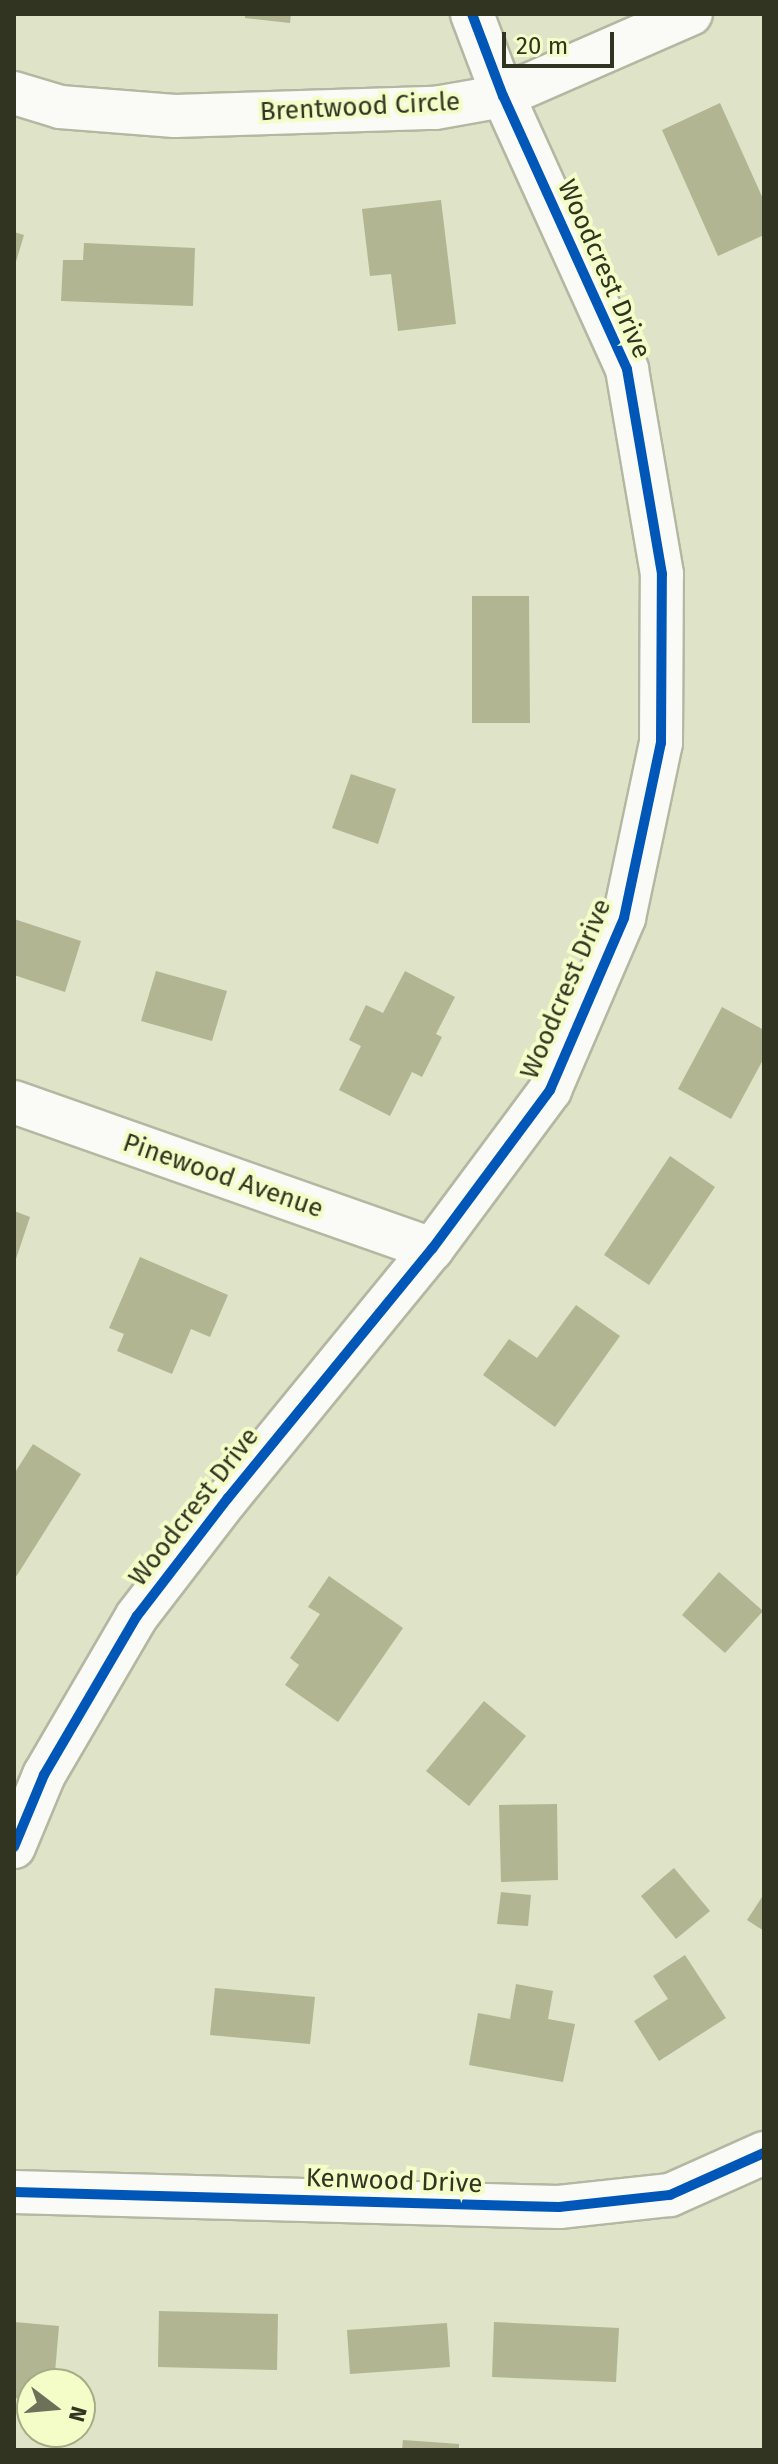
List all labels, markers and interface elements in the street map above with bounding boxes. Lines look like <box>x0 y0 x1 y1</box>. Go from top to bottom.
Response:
scale bar <box>506 16 618 66</box>
text: 20 m <box>516 32 568 60</box>
street label: Brentwood Circle <box>259 86 461 128</box>
street label: Woodcrest Drive <box>551 175 657 363</box>
street label: Woodcrest Drive <box>514 894 618 1084</box>
street label: Pinewood Avenue <box>119 1127 327 1225</box>
street label: Woodcrest Drive <box>122 1422 266 1592</box>
street label: Kenwood Drive <box>305 2162 483 2200</box>
north arrow <box>16 2368 96 2448</box>
text: N <box>63 2403 93 2425</box>

